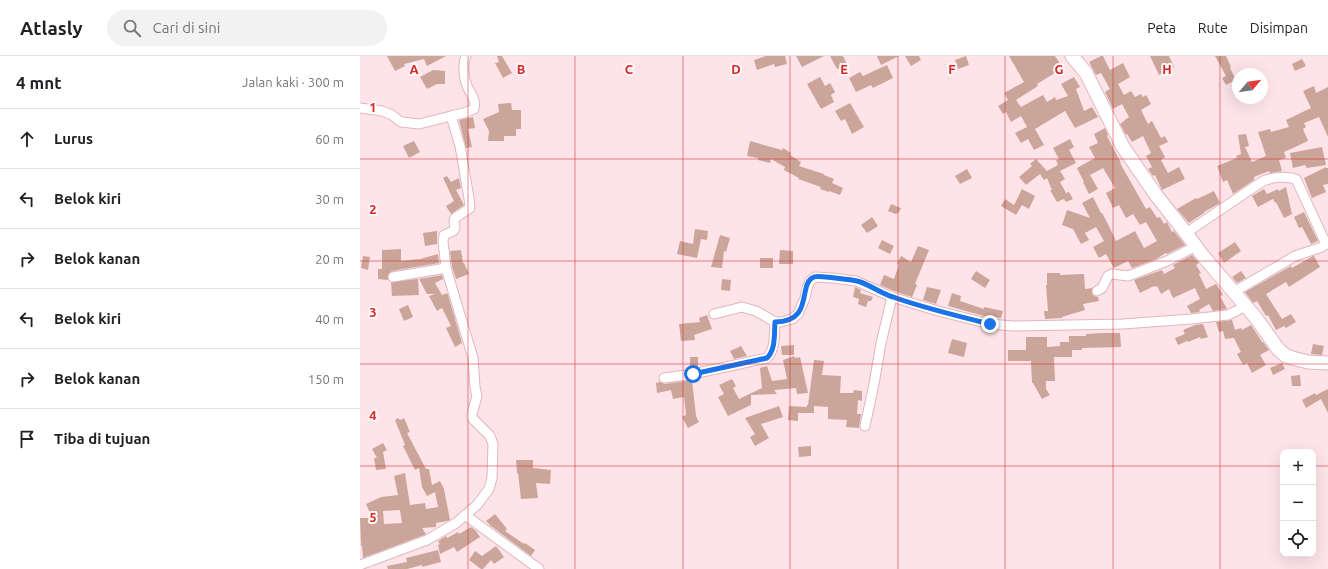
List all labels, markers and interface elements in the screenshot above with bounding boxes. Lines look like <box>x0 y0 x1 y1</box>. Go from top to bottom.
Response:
search box <box>107 10 387 46</box>
text: Atlasly <box>20 17 83 39</box>
icon: search <box>121 17 143 39</box>
text: Cari di sini <box>153 19 220 36</box>
text: Peta <box>1147 20 1176 36</box>
text: Rute <box>1198 20 1228 36</box>
text: Disimpan <box>1250 20 1308 36</box>
text: A <box>409 62 419 76</box>
text: B <box>517 62 526 76</box>
text: C <box>625 62 634 76</box>
text: D <box>731 62 741 76</box>
text: E <box>840 62 848 76</box>
text: F <box>948 62 956 76</box>
text: G <box>1055 62 1064 76</box>
text: H <box>1162 62 1172 76</box>
north arrow <box>1232 68 1268 104</box>
text: 4 mnt <box>16 73 62 92</box>
text: Jalan kaki · 300 m <box>242 75 344 89</box>
text: 1 <box>369 100 377 114</box>
icon: ahead <box>16 128 38 150</box>
text: Lurus <box>54 130 93 147</box>
text: 60 m <box>315 132 344 146</box>
icon: left <box>16 188 38 210</box>
text: Belok kiri <box>54 190 121 207</box>
text: 30 m <box>315 192 344 206</box>
text: 2 <box>369 202 377 216</box>
icon: right <box>16 248 38 270</box>
text: Belok kanan <box>54 250 140 267</box>
text: 20 m <box>315 252 344 266</box>
text: 3 <box>369 305 377 319</box>
icon: left <box>16 308 38 330</box>
text: Belok kiri <box>54 310 121 327</box>
text: 40 m <box>315 312 344 326</box>
route end <box>981 315 999 333</box>
route start <box>684 365 702 383</box>
icon: right <box>16 368 38 390</box>
text: Belok kanan <box>54 370 140 387</box>
text: 150 m <box>308 372 344 386</box>
text: 4 <box>369 408 377 422</box>
icon: arrive <box>16 428 38 450</box>
text: Tiba di tujuan <box>54 430 150 447</box>
map controls <box>1280 449 1316 557</box>
button: + <box>1280 449 1316 485</box>
button: − <box>1280 485 1316 521</box>
text: 5 <box>369 510 377 524</box>
button: locate <box>1280 521 1316 557</box>

